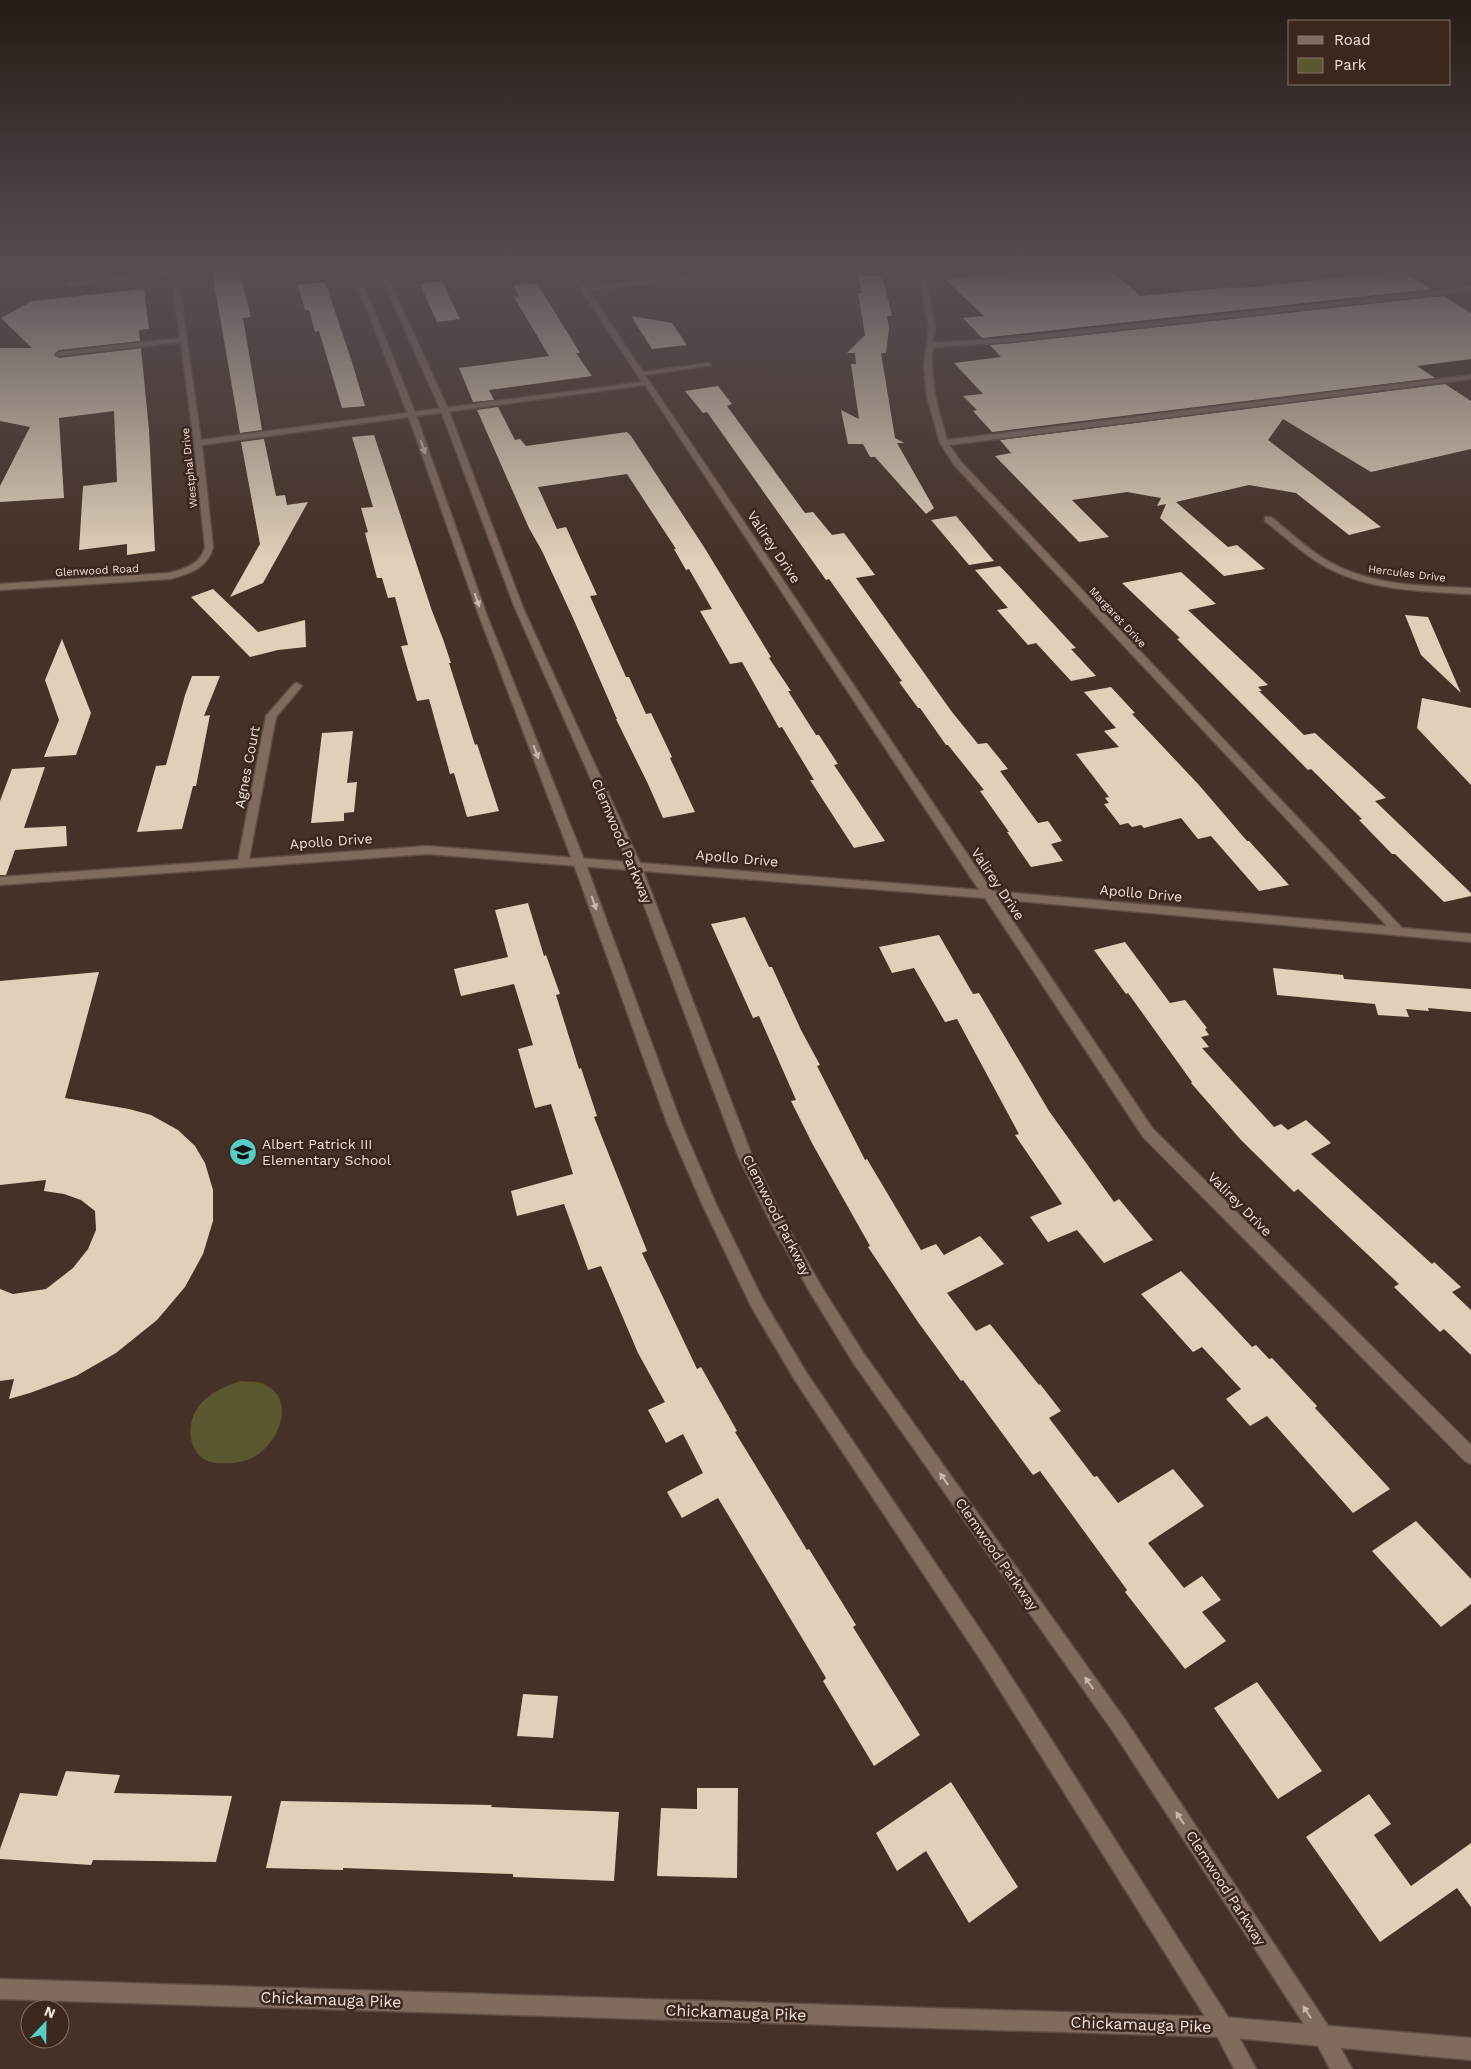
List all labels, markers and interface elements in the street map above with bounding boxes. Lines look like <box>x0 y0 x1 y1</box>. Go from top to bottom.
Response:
legend <box>1288 20 1451 85</box>
text: Road <box>1334 31 1371 49</box>
text: Park <box>1334 56 1367 74</box>
street label: Westphal Drive <box>179 427 200 509</box>
one-way arrow <box>419 440 427 455</box>
street label: Valirey Drive <box>744 508 804 586</box>
street label: Glenwood Road <box>55 562 139 579</box>
street label: Hercules Drive <box>1367 562 1447 585</box>
street label: Margaret Drive <box>1086 584 1149 650</box>
one-way arrow <box>474 593 481 608</box>
street label: Agnes Court <box>231 724 263 809</box>
one-way arrow <box>532 745 540 760</box>
street label: Clemwood Parkway <box>589 776 656 906</box>
street label: Apollo Drive <box>289 830 373 852</box>
street label: Valirey Drive <box>968 845 1028 923</box>
street label: Apollo Drive <box>695 846 779 870</box>
street label: Apollo Drive <box>1099 881 1183 905</box>
one-way arrow <box>591 896 598 911</box>
place label: Albert Patrick III Elementary School <box>262 1136 392 1168</box>
school or university icon: Albert Patrick III Elementary School <box>228 1137 258 1167</box>
street label: Clemwood Parkway <box>740 1152 815 1279</box>
street label: Valirey Drive <box>1205 1169 1275 1239</box>
one-way arrow <box>939 1473 949 1486</box>
street label: Clemwood Parkway <box>952 1495 1042 1614</box>
one-way arrow <box>1084 1676 1094 1690</box>
one-way arrow <box>1175 1811 1184 1825</box>
street label: Clemwood Parkway <box>1183 1828 1269 1949</box>
street label: Chickamauga Pike <box>260 1988 402 2011</box>
north arrow <box>20 1999 70 2049</box>
street label: Chickamauga Pike <box>665 2001 807 2024</box>
text: N <box>42 2003 58 2021</box>
one-way arrow <box>1303 2005 1312 2019</box>
street label: Chickamauga Pike <box>1070 2013 1212 2036</box>

